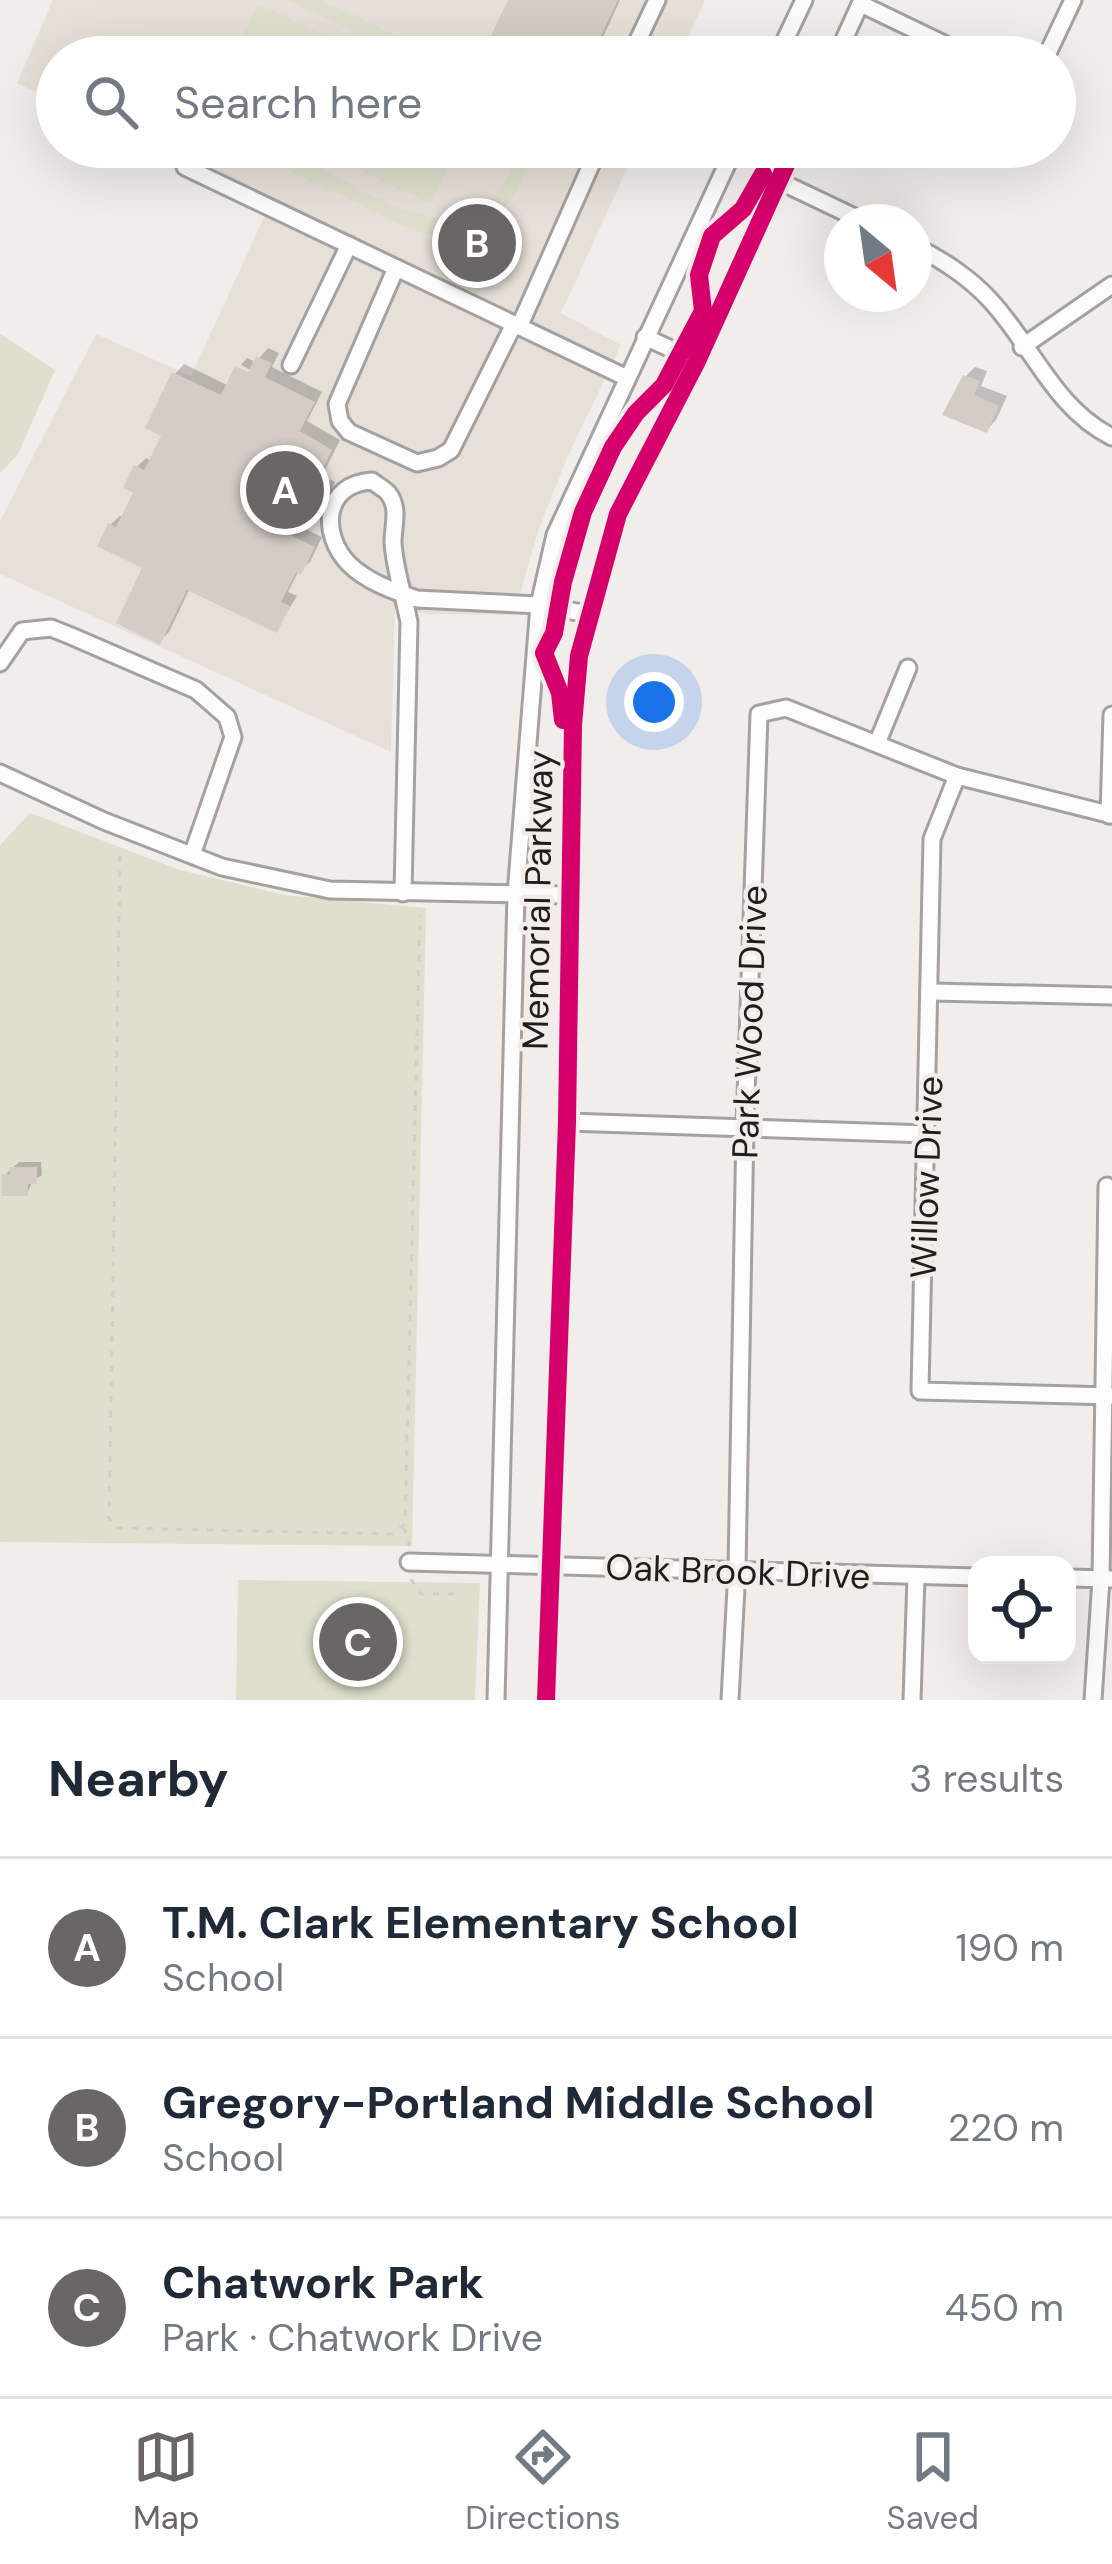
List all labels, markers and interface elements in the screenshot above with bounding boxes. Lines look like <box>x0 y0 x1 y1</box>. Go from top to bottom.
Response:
search box <box>36 36 1076 168</box>
icon: search <box>78 69 144 135</box>
text: Search here <box>174 73 422 132</box>
pin: B <box>438 198 516 288</box>
north arrow <box>824 204 932 312</box>
pin: A <box>246 445 324 535</box>
your location <box>624 672 684 732</box>
street label: Memorial Parkway <box>511 749 564 1051</box>
street label: Park Wood Drive <box>721 884 778 1160</box>
street label: Willow Drive <box>899 1075 954 1279</box>
street label: Oak Brook Drive <box>605 1543 871 1600</box>
map controls <box>968 1556 1076 1664</box>
button: locate <box>968 1556 1076 1664</box>
pin: C <box>319 1597 397 1687</box>
text: Nearby <box>48 1745 229 1812</box>
text: 3 results <box>909 1753 1064 1804</box>
text: T.M. Clark Elementary School <box>162 1893 799 1952</box>
text: A <box>73 1922 101 1973</box>
text: 190 m <box>956 1922 1064 1973</box>
text: School <box>162 1952 284 2003</box>
text: Gregory-Portland Middle School <box>162 2073 875 2132</box>
text: B <box>75 2102 99 2153</box>
text: 220 m <box>948 2102 1064 2153</box>
text: School <box>162 2132 284 2183</box>
text: Chatwork Park <box>162 2253 484 2312</box>
text: C <box>73 2282 101 2333</box>
text: 450 m <box>945 2282 1064 2333</box>
text: Park · Chatwork Drive <box>162 2312 543 2363</box>
tab: Map <box>133 2424 199 2539</box>
tab: Directions <box>465 2424 621 2539</box>
tab: Saved <box>887 2424 979 2539</box>

